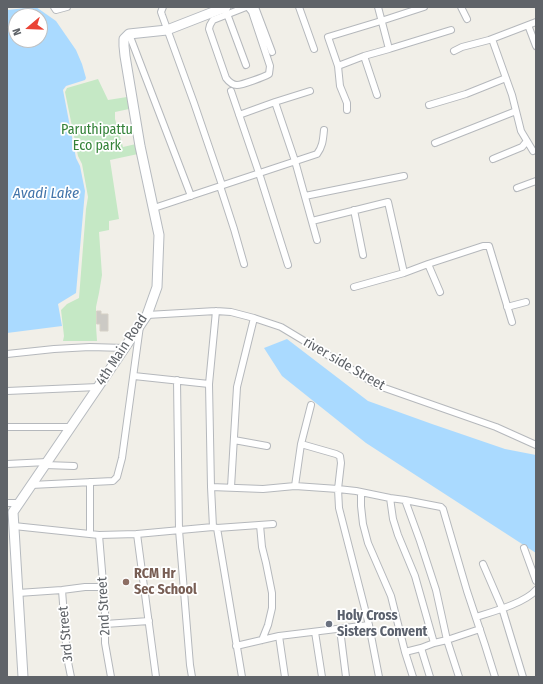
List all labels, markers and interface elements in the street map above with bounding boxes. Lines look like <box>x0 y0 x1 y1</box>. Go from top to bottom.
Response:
north arrow <box>8 8 48 48</box>
text: N <box>10 27 24 37</box>
park label: Paruthipattu Eco park <box>61 122 133 154</box>
water label: Avadi Lake <box>13 185 79 203</box>
street label: 4th Main Road <box>93 311 151 389</box>
street label: river side Street <box>300 334 388 394</box>
place label: RCM Hr Sec School <box>134 566 197 598</box>
street label: 2nd Street <box>94 576 114 636</box>
marker: RCM Hr Sec School <box>121 577 131 587</box>
street label: 3rd Street <box>55 605 77 663</box>
place label: Holy Cross Sisters Convent <box>337 608 427 640</box>
marker: Holy Cross Sisters Convent <box>324 619 334 629</box>

